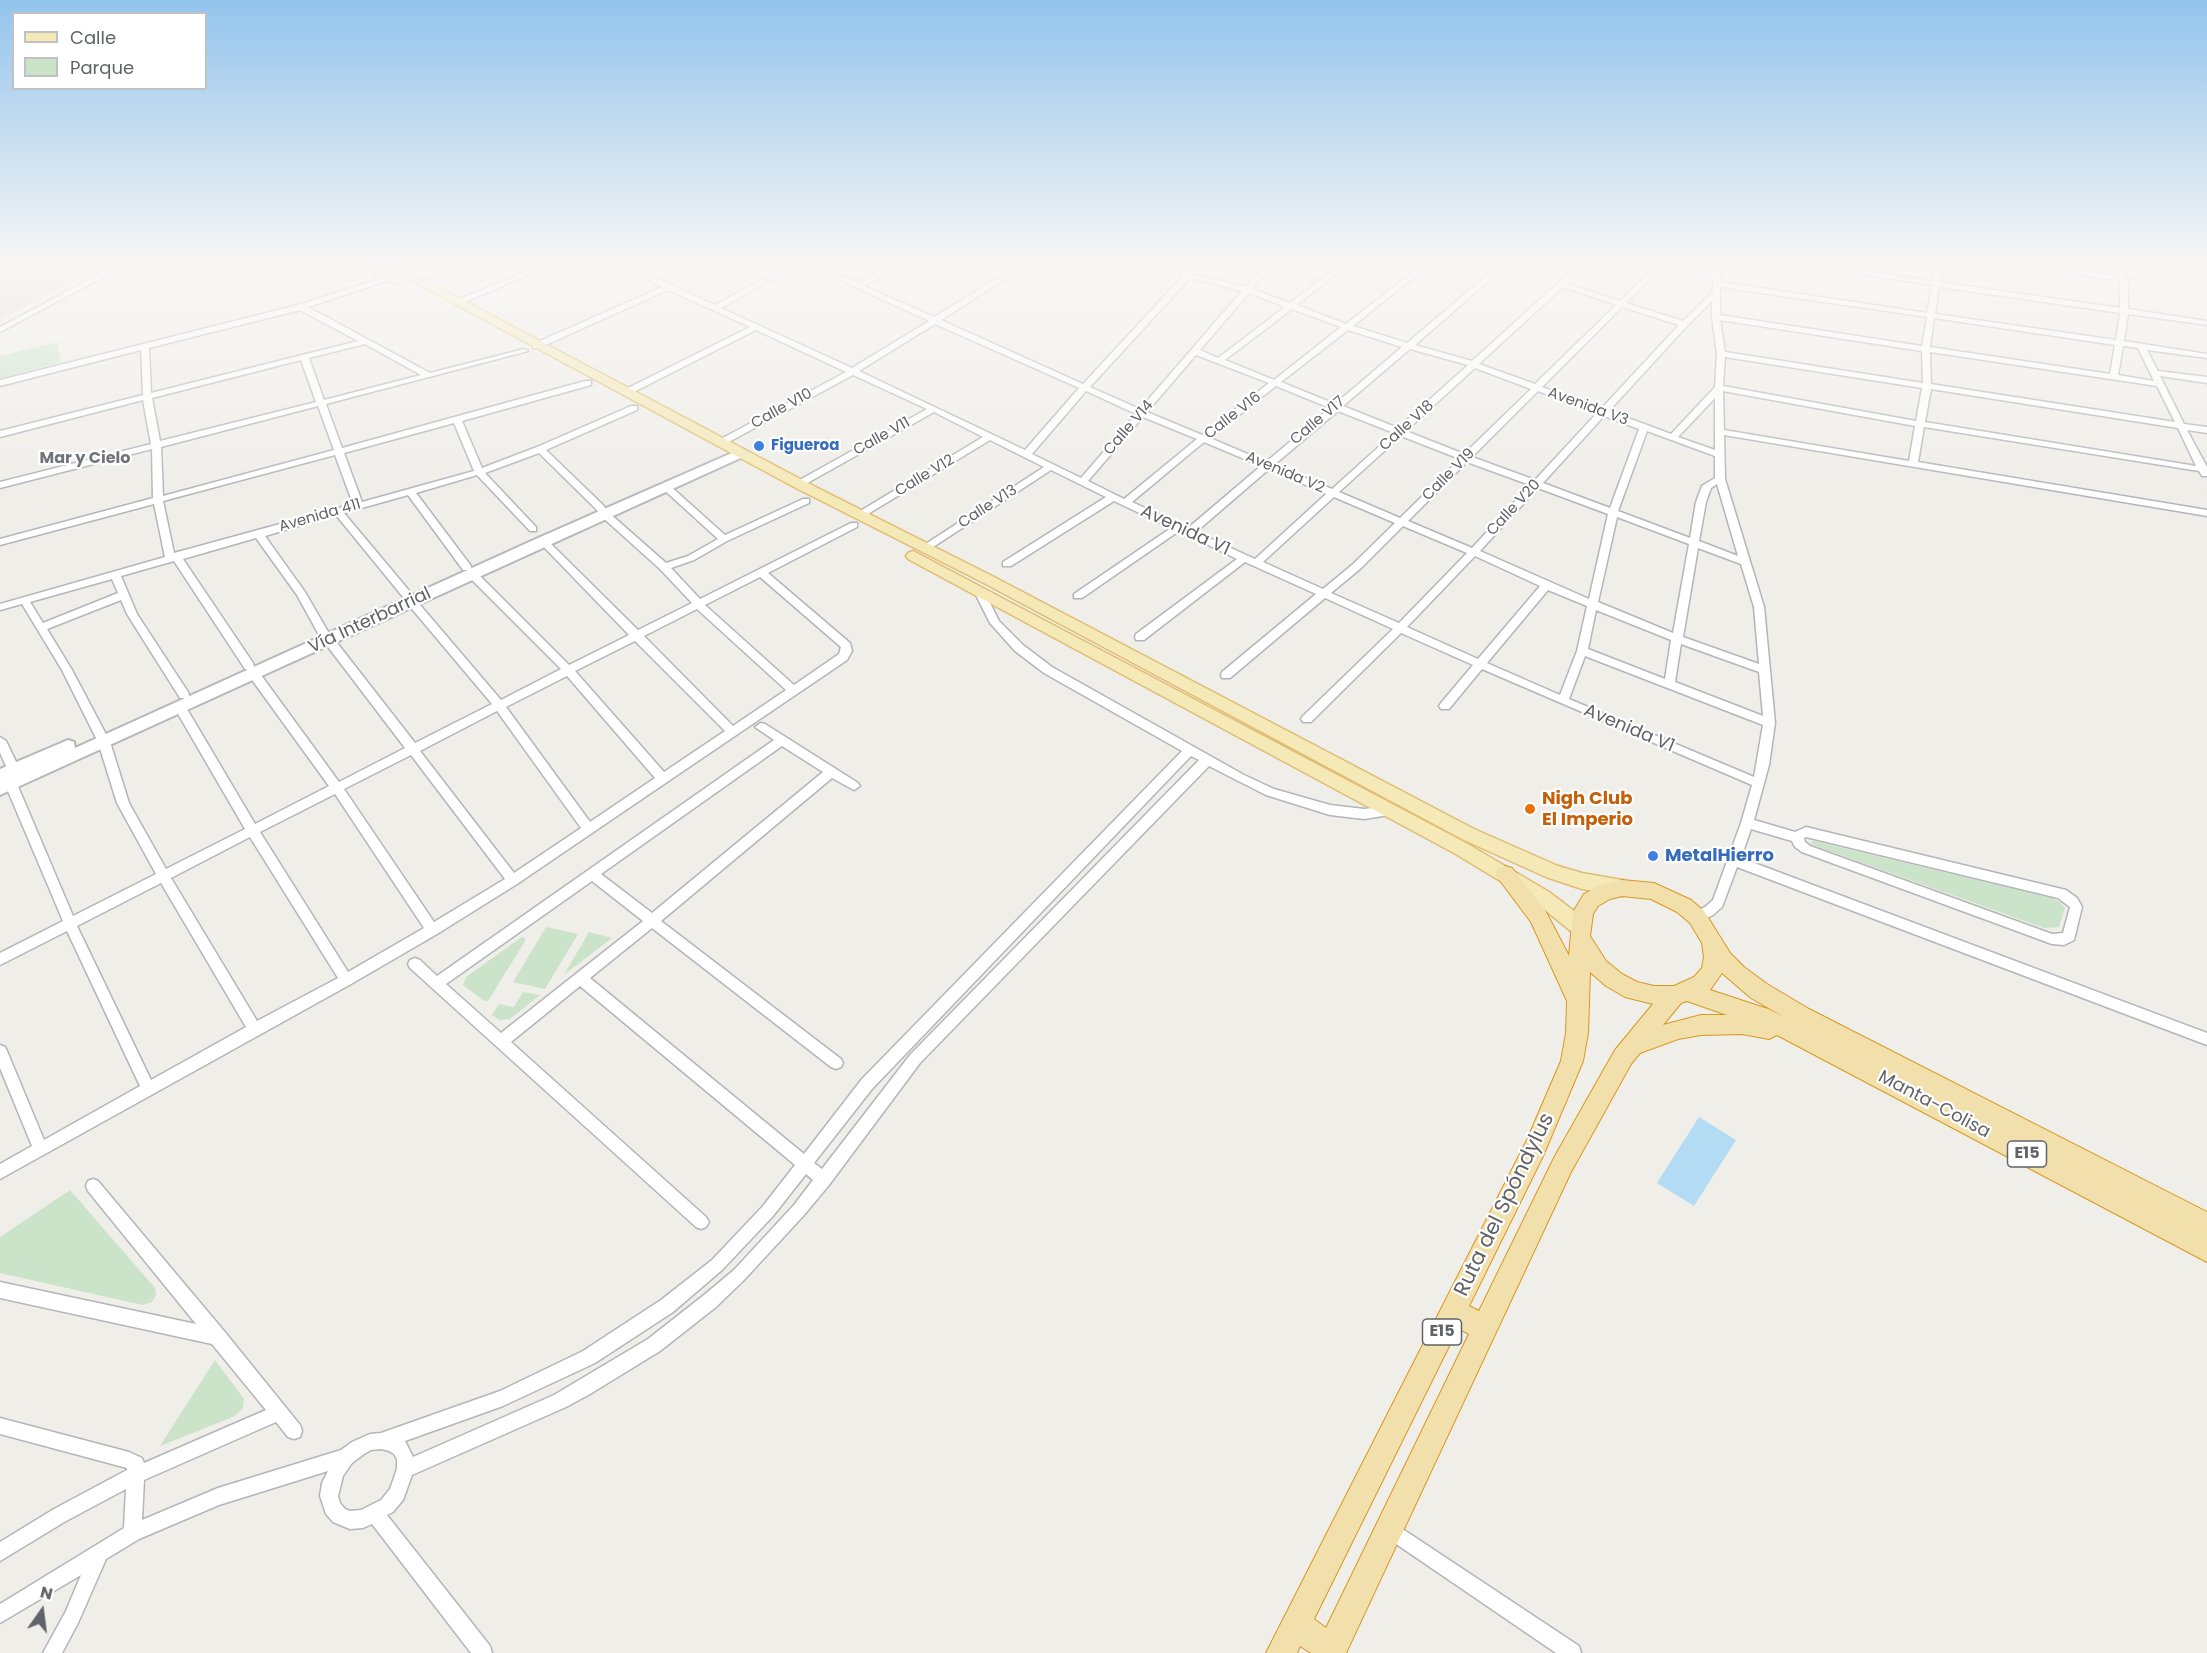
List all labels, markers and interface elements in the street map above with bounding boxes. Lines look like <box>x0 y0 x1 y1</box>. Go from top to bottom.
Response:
legend <box>12 12 207 90</box>
text: Calle <box>70 25 116 50</box>
text: Parque <box>70 55 134 80</box>
street label: Avenida V3 <box>1545 384 1631 430</box>
street label: Calle V10 <box>748 385 816 433</box>
street label: Calle V16 <box>1201 388 1265 444</box>
street label: Calle V17 <box>1287 393 1349 449</box>
street label: Calle V14 <box>1100 397 1158 459</box>
street label: Calle V18 <box>1376 397 1438 455</box>
street label: Calle V11 <box>850 414 914 460</box>
place label: Figueroa <box>771 437 839 455</box>
marker: Figueroa <box>752 439 766 453</box>
street label: Calle V19 <box>1419 445 1479 505</box>
street label: Avenida V2 <box>1243 448 1327 498</box>
district label: Mar y Cielo <box>40 449 130 469</box>
street label: Calle V12 <box>892 451 958 501</box>
street label: Calle V20 <box>1483 476 1545 540</box>
street label: Calle V13 <box>955 481 1021 533</box>
street label: Avenida 411 <box>277 496 363 536</box>
street label: Avenida V1 <box>1137 501 1233 561</box>
street label: Vía Interbarrial <box>305 583 435 659</box>
street label: Avenida V1 <box>1580 700 1678 758</box>
place label: Nigh Club El Imperio <box>1542 788 1633 830</box>
marker: Nigh Club El Imperio <box>1523 802 1537 816</box>
place label: MetalHierro <box>1665 845 1774 867</box>
marker: MetalHierro <box>1646 849 1660 863</box>
street label: Manta-Colisa <box>1874 1066 1994 1144</box>
street label: Ruta del Spóndylus <box>1450 1109 1560 1301</box>
road number: E15 <box>2008 1141 2046 1167</box>
road number: E15 <box>1422 1319 1462 1345</box>
text: N <box>38 1580 55 1606</box>
north arrow <box>12 1581 72 1641</box>

